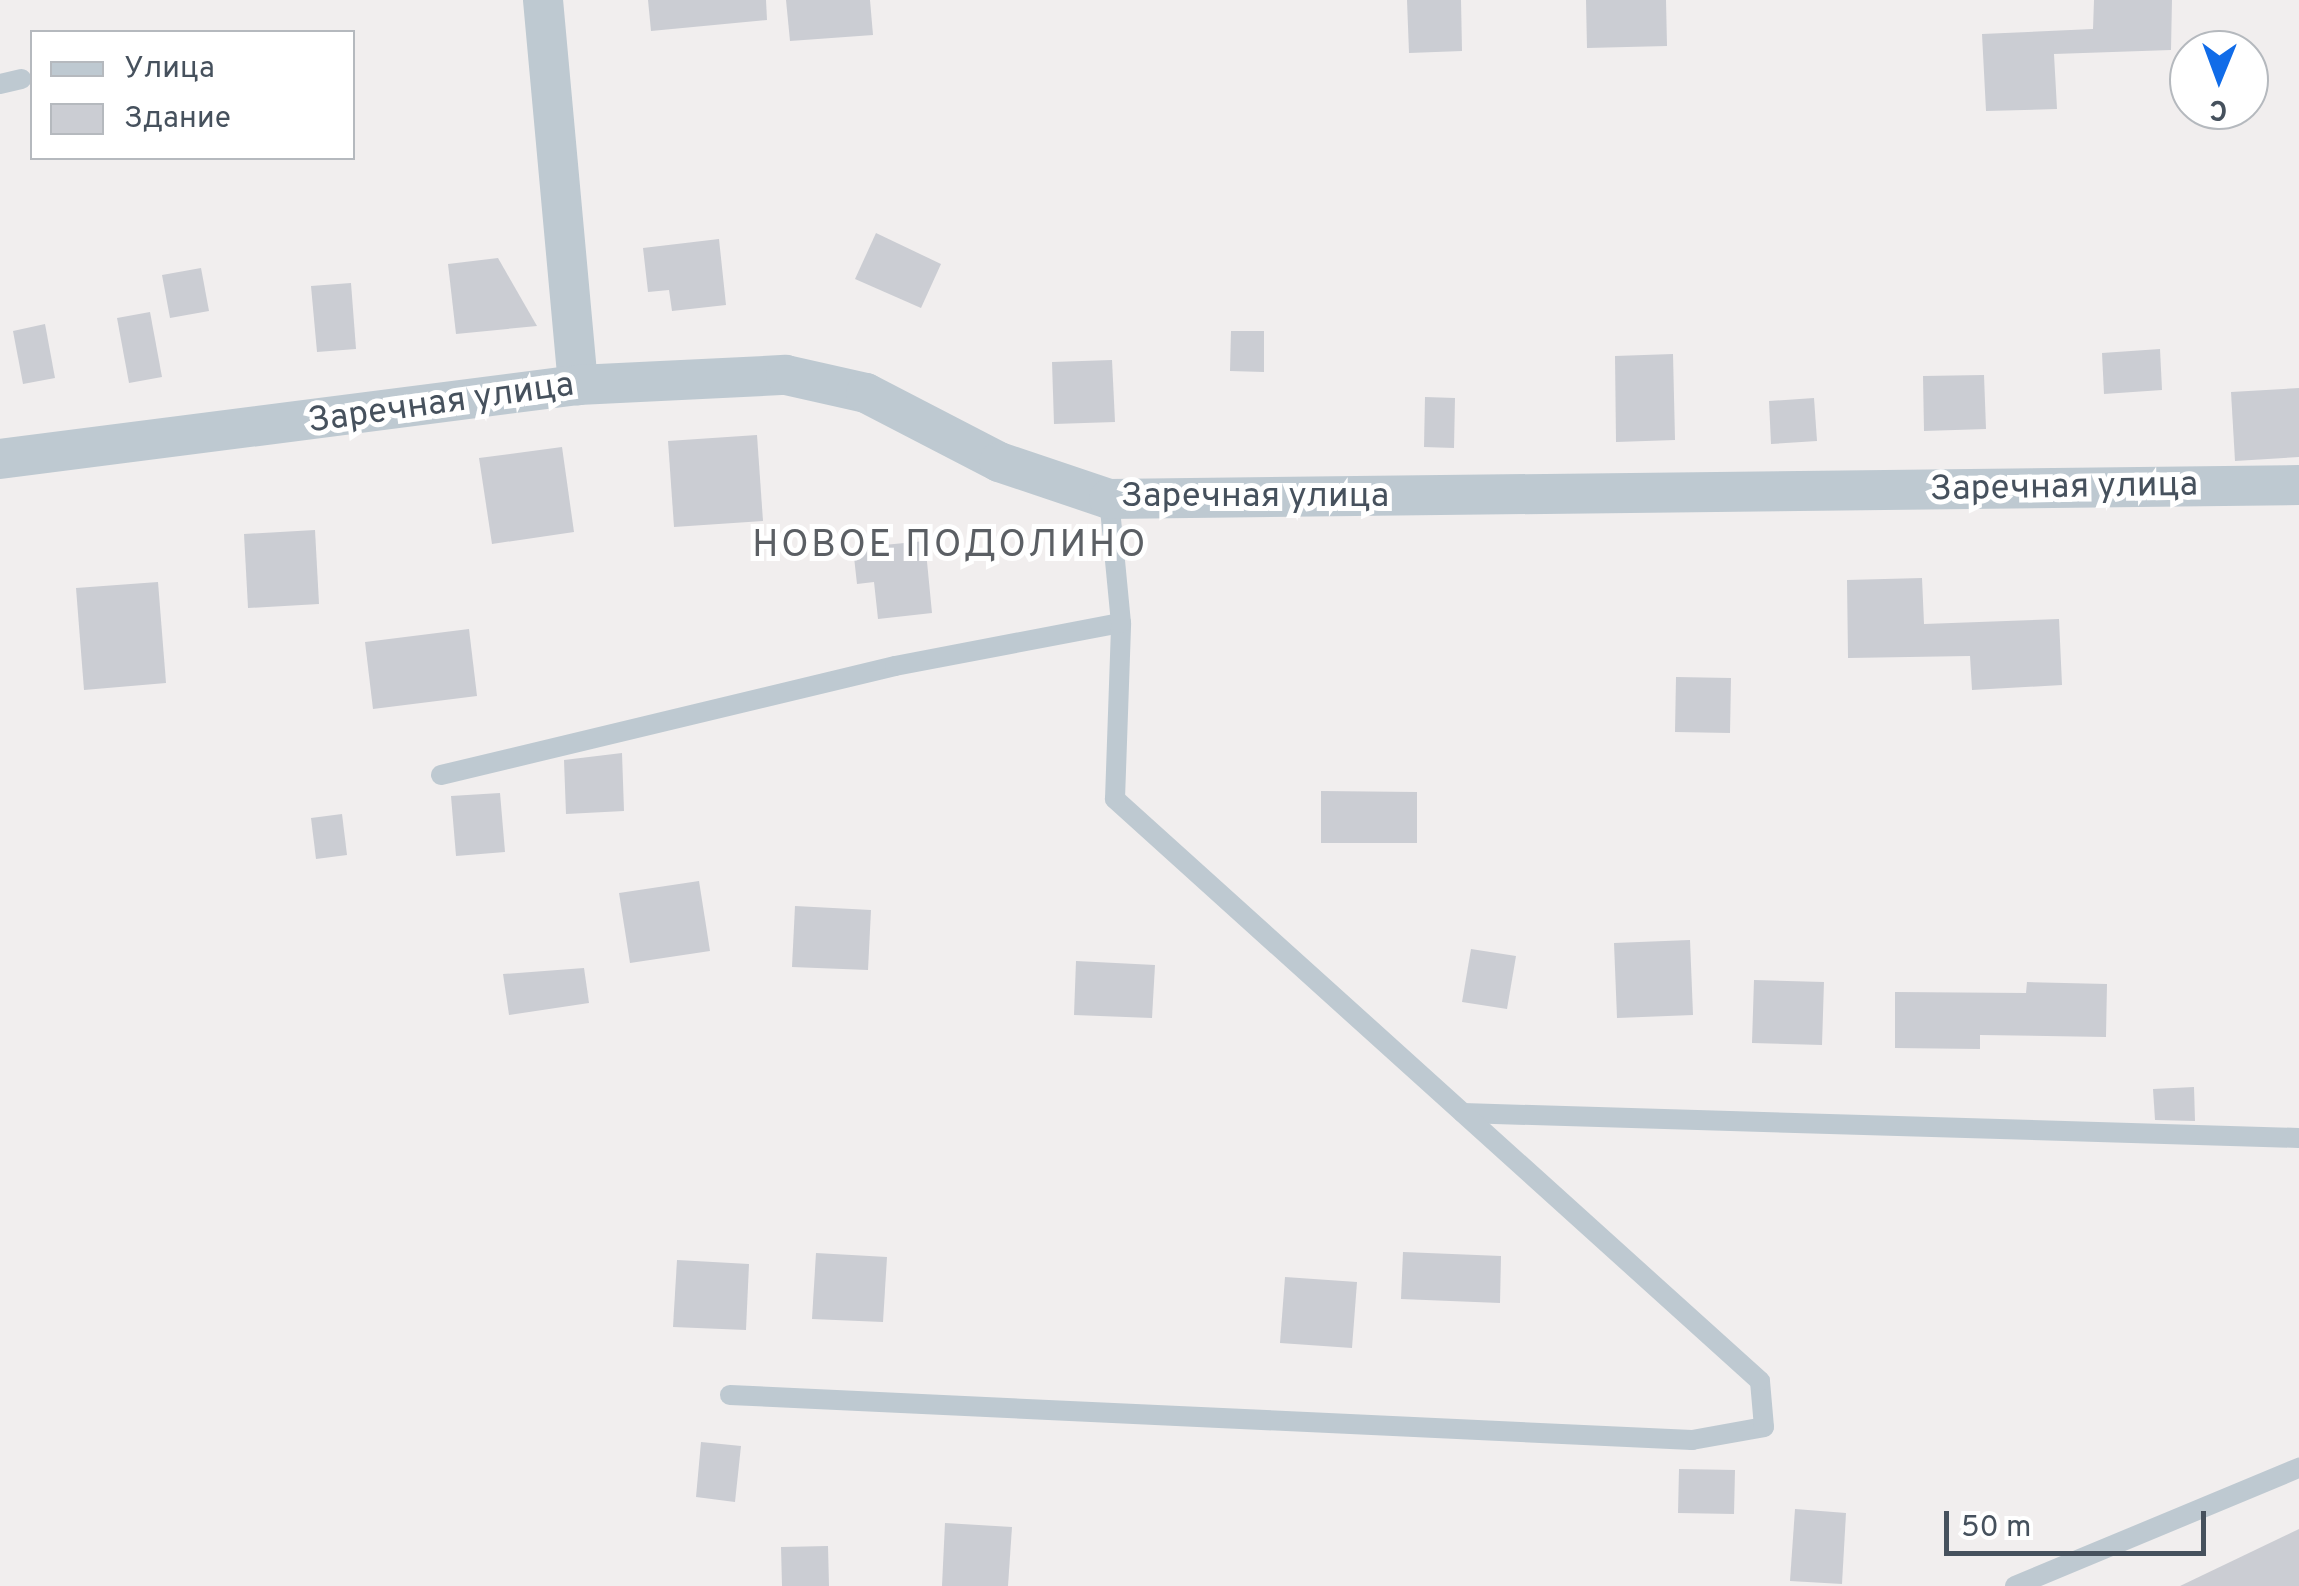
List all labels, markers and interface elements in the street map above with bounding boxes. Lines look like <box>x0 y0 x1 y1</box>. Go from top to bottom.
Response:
legend <box>30 30 355 160</box>
north arrow <box>2169 30 2269 130</box>
text: Улица <box>124 51 215 88</box>
text: С <box>2209 90 2228 126</box>
text: Здание <box>124 101 231 138</box>
street label: Заречная улица <box>305 365 577 443</box>
street label: Заречная улица <box>1930 465 2198 511</box>
street label: Заречная улица <box>1121 476 1389 518</box>
district label: НОВОЕ ПОДОЛИНО <box>752 524 1148 570</box>
scale bar <box>1949 1491 2212 1553</box>
text: 50 m <box>1961 1510 2031 1547</box>

